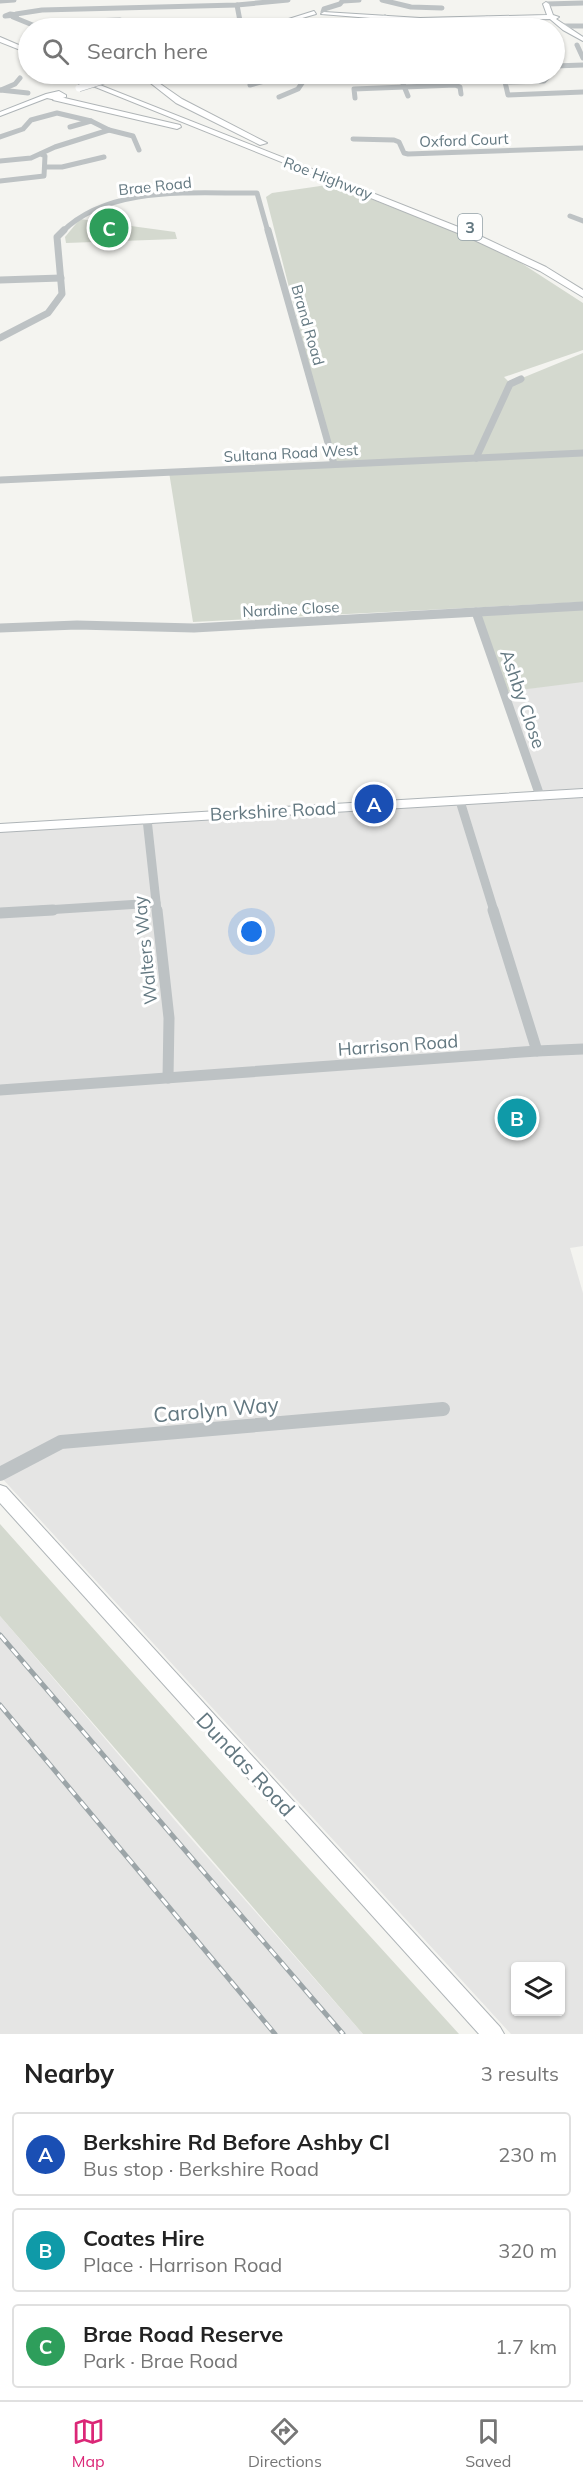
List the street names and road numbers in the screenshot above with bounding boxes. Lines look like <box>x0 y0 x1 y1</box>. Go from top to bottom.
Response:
street label: Oxford Court <box>419 129 509 151</box>
street label: Roe Highway <box>281 152 375 204</box>
street label: Brae Road <box>117 173 193 199</box>
road number: 3 <box>458 214 482 240</box>
street label: Brand Road <box>287 282 329 368</box>
street label: Sultana Road West <box>223 440 359 466</box>
street label: Nardine Close <box>242 597 340 621</box>
street label: Ashby Close <box>495 647 551 751</box>
street label: Berkshire Road <box>209 796 337 826</box>
street label: Walters Way <box>128 894 162 1006</box>
street label: Harrison Road <box>337 1029 459 1061</box>
street label: Carolyn Way <box>152 1391 280 1427</box>
street label: Dundas Road <box>191 1707 301 1821</box>

